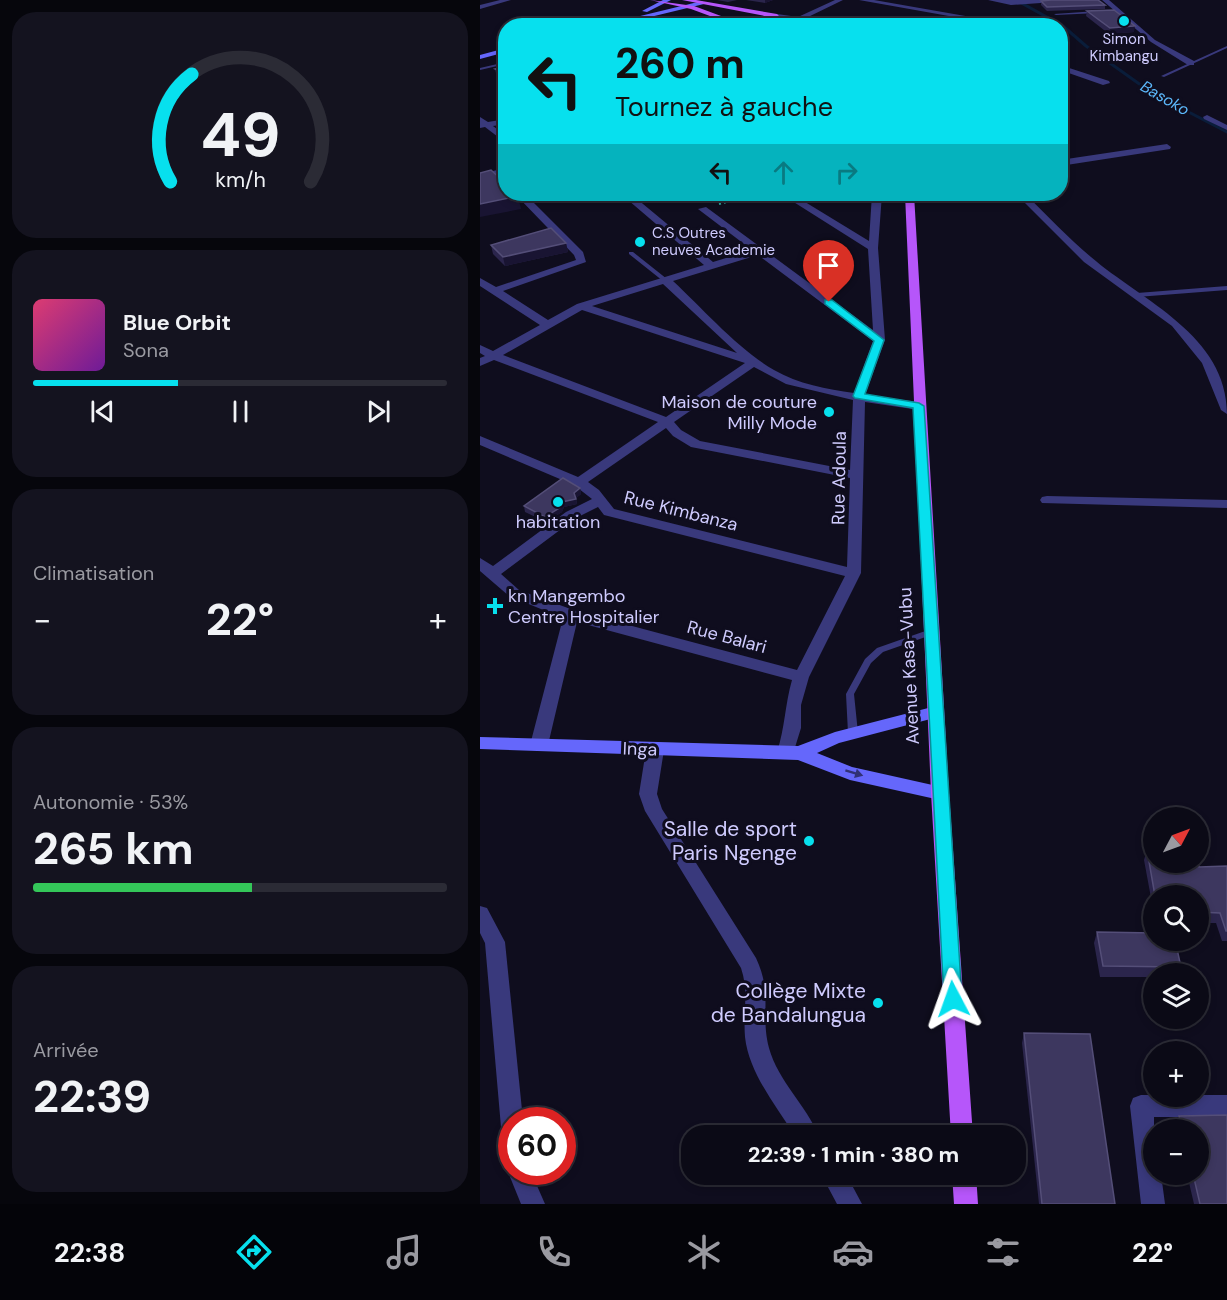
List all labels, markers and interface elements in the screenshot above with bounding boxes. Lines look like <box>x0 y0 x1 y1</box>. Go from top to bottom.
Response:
marker: Simon Kimbangu <box>1117 14 1131 28</box>
place label: Simon Kimbangu <box>1090 29 1158 66</box>
text: 260 m <box>615 36 745 91</box>
icon: left <box>516 42 594 120</box>
water label: Basoko <box>1137 76 1193 120</box>
text: Tournez à gauche <box>615 89 833 124</box>
text: 49 <box>200 94 280 175</box>
icon: left <box>704 156 737 189</box>
icon: ahead <box>767 156 800 189</box>
icon: right <box>830 156 863 189</box>
text: km/h <box>215 167 265 195</box>
place label: C.S Outres neuves Academie <box>652 223 775 260</box>
marker: C.S Outres neuves Academie <box>633 235 647 249</box>
pin <box>803 240 854 302</box>
icon: arrive <box>812 249 845 282</box>
text: Blue Orbit <box>123 308 231 337</box>
text: Sona <box>123 337 169 363</box>
place label: Maison de couture Milly Mode <box>661 390 817 435</box>
icon: previous <box>86 395 119 428</box>
icon: pause <box>224 395 257 428</box>
icon: next <box>362 395 395 428</box>
marker: Maison de couture Milly Mode <box>822 405 836 419</box>
street label: Rue Adoula <box>826 431 852 525</box>
street label: Rue Kimbanza <box>622 485 740 537</box>
marker: habitation <box>551 495 565 509</box>
place label: habitation <box>516 510 600 534</box>
text: Climatisation <box>33 560 154 586</box>
place label: kn Mangembo Centre Hospitalier <box>508 584 660 629</box>
street label: Avenue Kasa-Vubu <box>893 587 925 745</box>
text: 22° <box>206 590 274 649</box>
marker: kn Mangembo Centre Hospitalier <box>486 597 504 615</box>
text: − <box>33 598 51 641</box>
text: + <box>429 598 447 641</box>
street label: Rue Balari <box>685 615 769 659</box>
street label: Inga <box>622 736 658 762</box>
one-way arrow <box>845 769 863 779</box>
text: Autonomie · 53% <box>33 789 188 815</box>
north arrow <box>1143 807 1209 873</box>
map controls <box>1143 807 1209 1185</box>
place label: Salle de sport Paris Ngenge <box>664 815 797 867</box>
text: 265 km <box>33 819 194 878</box>
marker: Salle de sport Paris Ngenge <box>802 834 816 848</box>
button: search <box>1143 885 1209 951</box>
button: layers <box>1143 963 1209 1029</box>
position arrow <box>921 967 985 1031</box>
place label: Collège Mixte de Bandalungua <box>711 977 866 1029</box>
marker: Collège Mixte de Bandalungua <box>871 996 885 1010</box>
text: Arrivée <box>33 1037 99 1063</box>
button: + <box>1143 1041 1209 1107</box>
text: 22:39 <box>33 1067 151 1126</box>
speed limit sign: 60 <box>498 1107 576 1185</box>
button: − <box>1143 1119 1209 1185</box>
text: 22:39 · 1 min · 380 m <box>748 1140 959 1169</box>
icon: directions <box>233 1231 275 1273</box>
icon: music <box>383 1231 425 1273</box>
icon: phone <box>533 1231 575 1273</box>
icon: climate <box>683 1231 725 1273</box>
icon: car <box>832 1231 874 1273</box>
icon: filters <box>982 1231 1024 1273</box>
text: 22:38 <box>54 1235 125 1270</box>
text: 22° <box>1132 1235 1173 1270</box>

